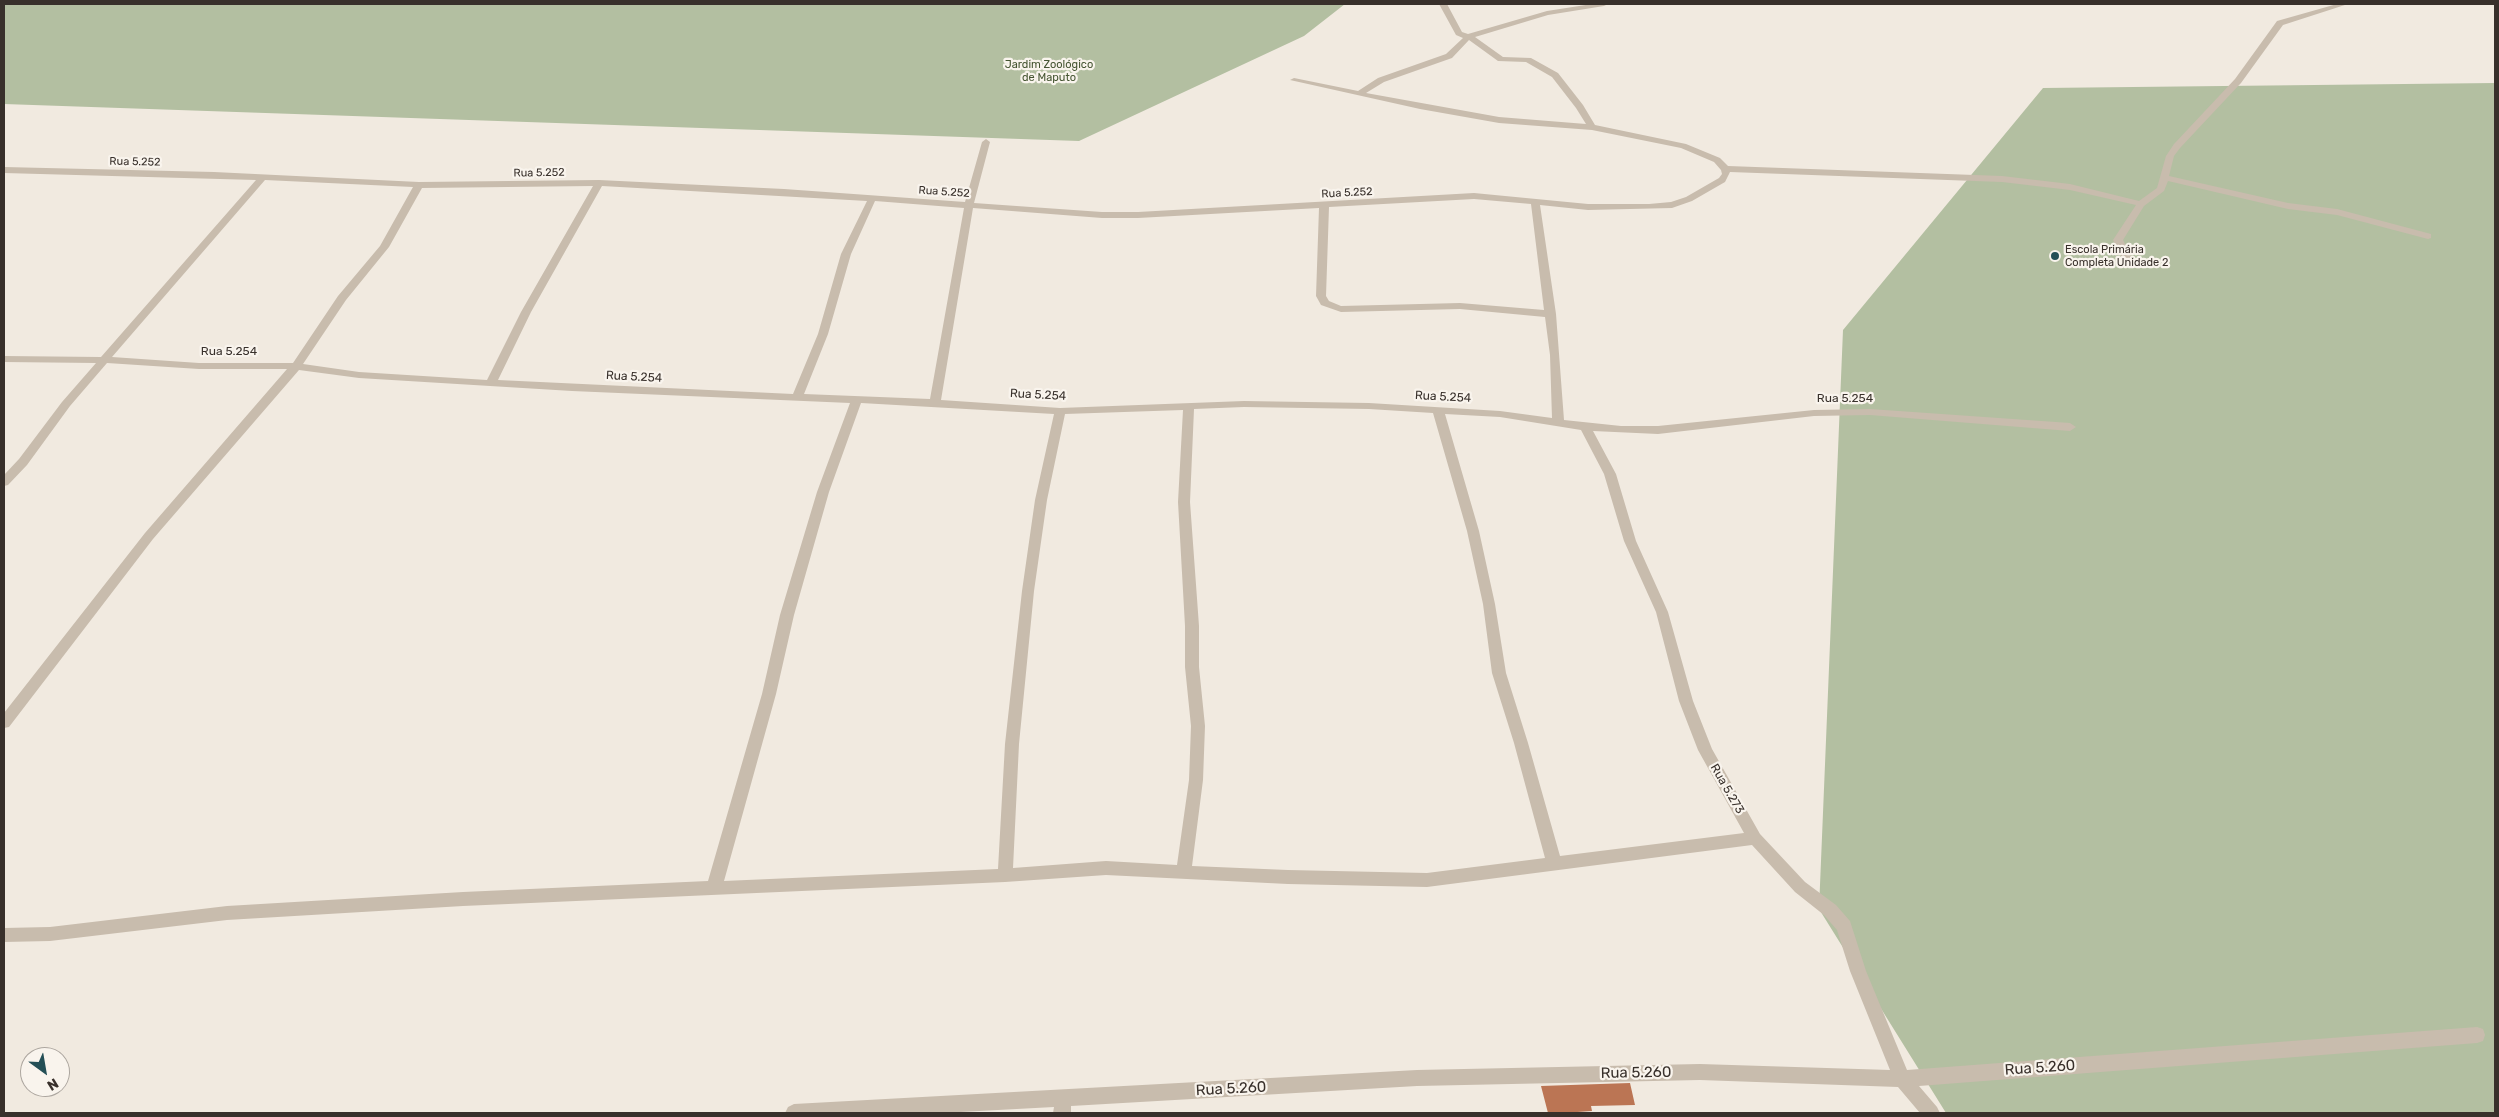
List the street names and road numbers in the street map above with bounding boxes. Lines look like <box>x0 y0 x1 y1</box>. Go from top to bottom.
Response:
street label: Rua 5.252 <box>109 155 161 169</box>
street label: Rua 5.252 <box>513 166 565 180</box>
street label: Rua 5.252 <box>918 184 970 200</box>
street label: Rua 5.252 <box>1321 185 1373 201</box>
street label: Rua 5.254 <box>201 345 257 359</box>
street label: Rua 5.254 <box>606 368 662 386</box>
street label: Rua 5.254 <box>1010 386 1066 404</box>
street label: Rua 5.254 <box>1415 388 1471 406</box>
street label: Rua 5.254 <box>1817 392 1873 406</box>
street label: Rua 5.273 <box>1707 762 1747 816</box>
street label: Rua 5.260 <box>2004 1057 2076 1079</box>
street label: Rua 5.260 <box>1600 1063 1672 1083</box>
street label: Rua 5.260 <box>1195 1078 1267 1100</box>

